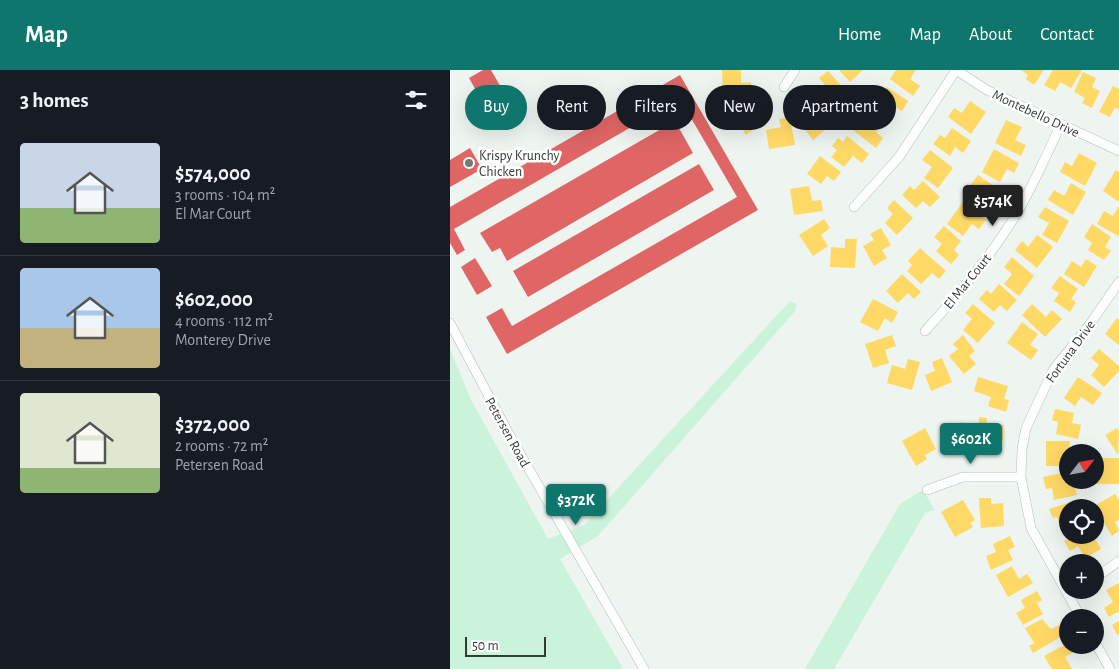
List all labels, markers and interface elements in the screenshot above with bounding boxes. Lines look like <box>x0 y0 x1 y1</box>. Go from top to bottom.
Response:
text: Map <box>25 23 68 47</box>
text: Home <box>838 26 881 44</box>
text: Map <box>909 26 941 44</box>
text: About <box>969 26 1012 44</box>
text: Contact <box>1040 26 1094 44</box>
chip: Buy <box>465 85 527 130</box>
chip: Rent <box>537 85 606 130</box>
chip: Filters <box>616 85 695 130</box>
chip: New <box>705 85 773 130</box>
chip: Apartment <box>783 85 896 130</box>
icon: filters <box>402 86 430 114</box>
street label: Montebello Drive <box>990 88 1081 140</box>
text: 3 homes <box>20 90 89 111</box>
place label: Krispy Krunchy Chicken <box>479 149 559 179</box>
marker: Krispy Krunchy Chicken <box>463 157 475 169</box>
icon: home <box>60 163 120 223</box>
text: $574,000 <box>175 163 251 184</box>
pin: $574K <box>958 184 1028 227</box>
text: 3 rooms · 104 m² <box>175 187 275 203</box>
text: $574K <box>974 193 1012 209</box>
text: El Mar Court <box>175 206 251 222</box>
street label: El Mar Court <box>941 251 994 312</box>
icon: home <box>60 288 120 348</box>
text: $602,000 <box>175 289 253 310</box>
text: 4 rooms · 112 m² <box>175 313 273 329</box>
street label: Fortuna Drive <box>1044 318 1098 385</box>
text: Monterey Drive <box>175 332 271 348</box>
street label: Petersen Road <box>482 395 532 470</box>
icon: home <box>60 413 120 473</box>
text: $372,000 <box>175 414 250 435</box>
pin: $602K <box>936 422 1006 465</box>
text: $602K <box>951 431 991 447</box>
text: 2 rooms · 72 m² <box>175 438 268 454</box>
north arrow <box>1059 444 1104 489</box>
map controls <box>1059 444 1104 654</box>
text: Petersen Road <box>175 457 263 473</box>
pin: $372K <box>541 484 611 526</box>
text: $372K <box>557 492 595 508</box>
button: locate <box>1059 499 1104 544</box>
button: + <box>1059 554 1104 599</box>
button: − <box>1059 609 1104 654</box>
scale bar <box>465 634 546 657</box>
text: 50 m <box>472 639 499 653</box>

